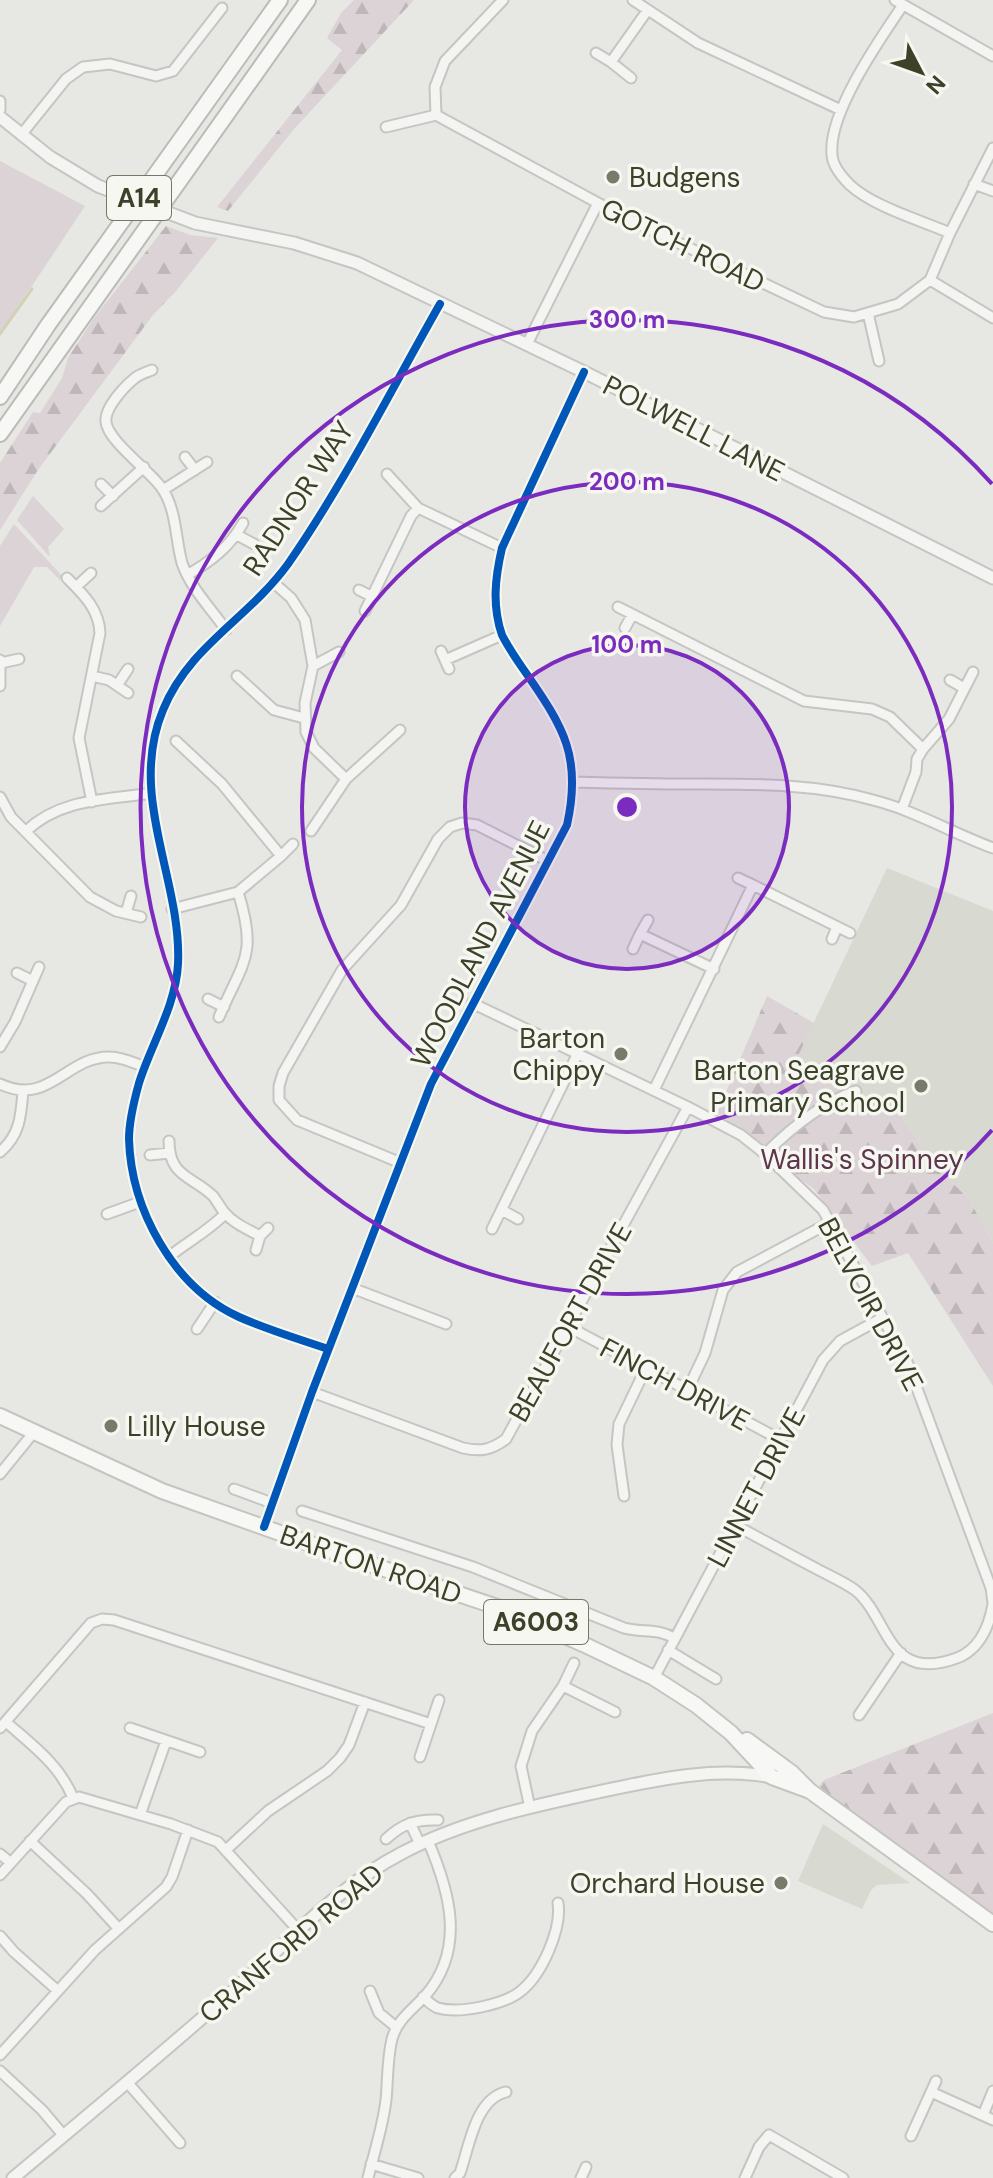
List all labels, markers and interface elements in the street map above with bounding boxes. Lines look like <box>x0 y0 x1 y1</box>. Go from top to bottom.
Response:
north arrow <box>881 32 961 112</box>
text: N <box>920 69 952 100</box>
place label: Budgens <box>629 159 741 196</box>
marker: Budgens <box>604 168 622 186</box>
road number: A14 <box>107 176 171 220</box>
street label: GOTCH ROAD <box>595 190 771 301</box>
text: 300 m <box>589 304 665 335</box>
street label: POLWELL LANE <box>597 367 791 490</box>
street label: RADNOR WAY <box>235 414 362 583</box>
text: 200 m <box>589 466 665 497</box>
text: 100 m <box>592 629 662 660</box>
centre of rings <box>613 793 641 821</box>
street label: WOODLAND AVENUE <box>402 814 559 1074</box>
place label: Barton Chippy <box>513 1020 605 1089</box>
marker: Barton Chippy <box>612 1045 630 1063</box>
place label: Barton Seagrave Primary School <box>694 1052 905 1121</box>
marker: Barton Seagrave Primary School <box>912 1077 930 1095</box>
park label: Wallis's Spinney <box>760 1141 964 1178</box>
street label: BELVOIR DRIVE <box>809 1211 932 1397</box>
street label: BEAUFORT DRIVE <box>500 1216 640 1428</box>
street label: FINCH DRIVE <box>593 1329 756 1439</box>
street label: LINNET DRIVE <box>699 1401 814 1574</box>
place label: Lilly House <box>127 1408 266 1445</box>
marker: Lilly House <box>102 1417 120 1435</box>
street label: BARTON ROAD <box>275 1516 467 1613</box>
road number: A6003 <box>484 1600 588 1644</box>
street label: CRANFORD ROAD <box>192 1855 391 2031</box>
place label: Orchard House <box>570 1865 765 1902</box>
marker: Orchard House <box>772 1874 790 1892</box>

